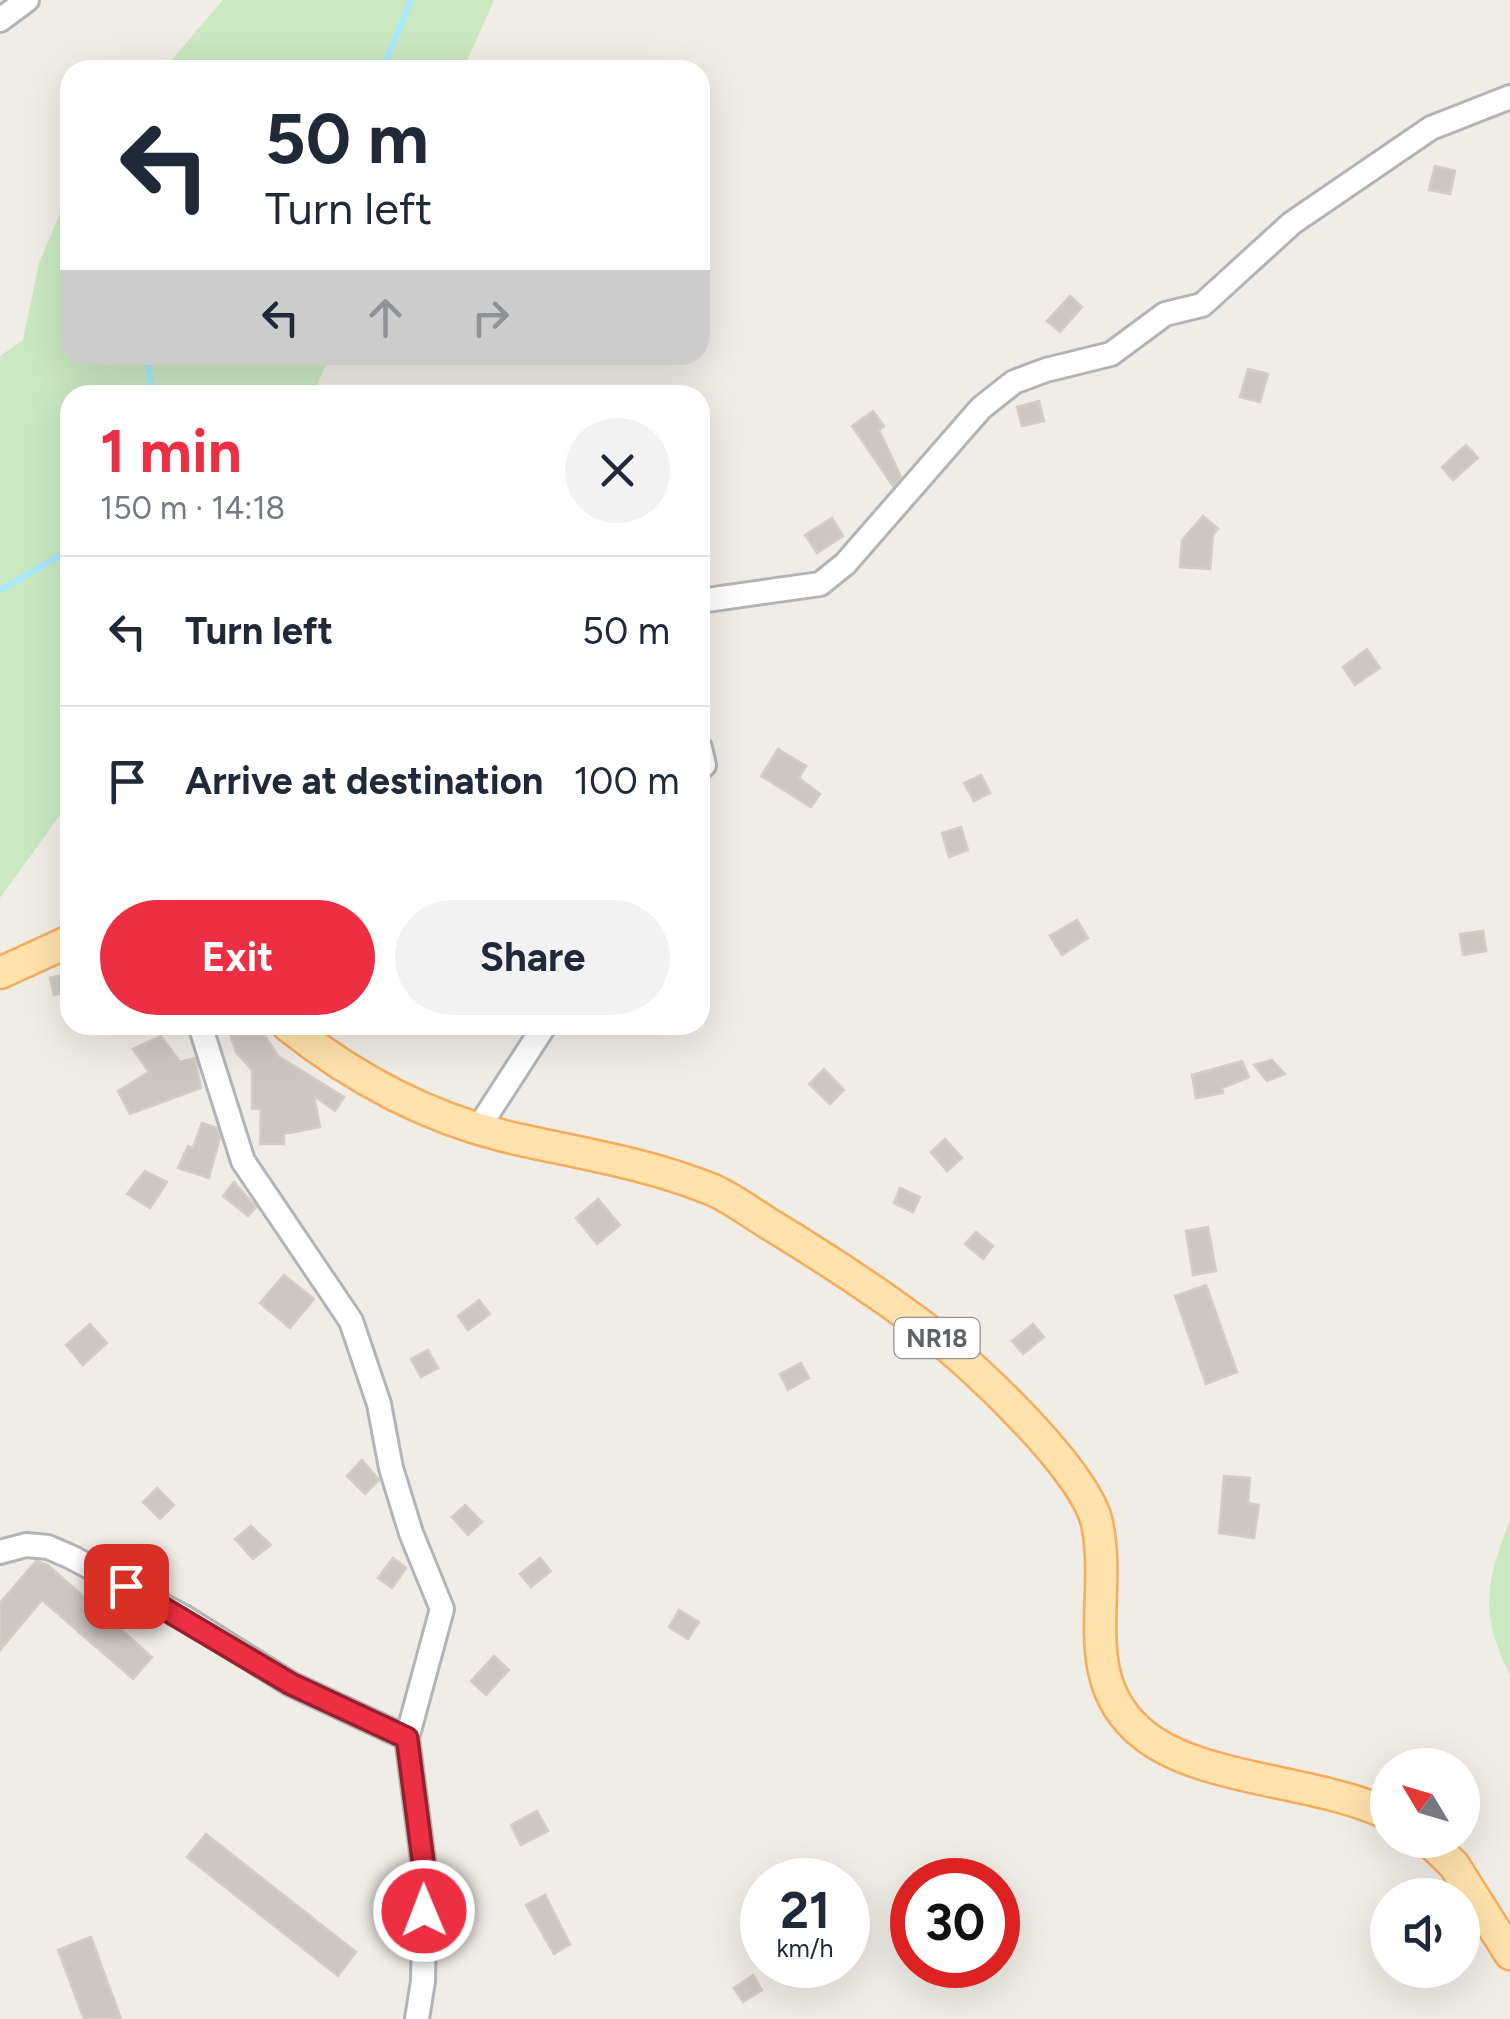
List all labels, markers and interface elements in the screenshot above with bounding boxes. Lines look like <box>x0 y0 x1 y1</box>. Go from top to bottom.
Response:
text: 50 m <box>265 96 429 181</box>
icon: left <box>100 100 230 230</box>
text: Turn left <box>265 181 432 235</box>
icon: left <box>253 290 308 345</box>
icon: ahead <box>358 290 413 345</box>
icon: right <box>463 290 518 345</box>
text: 1 min <box>100 415 242 487</box>
button: close <box>565 418 670 523</box>
text: 150 m · 14:18 <box>100 489 285 527</box>
icon: left <box>100 604 155 659</box>
text: Turn left <box>185 608 333 654</box>
text: 50 m <box>582 608 670 654</box>
icon: arrive <box>100 754 155 809</box>
text: Arrive at destination <box>185 758 543 804</box>
text: 100 m <box>573 758 680 804</box>
button: Exit <box>100 900 375 1015</box>
button: Share <box>395 900 670 1015</box>
road number: NR18 <box>894 1318 980 1358</box>
pin <box>84 1544 169 1629</box>
icon: arrive <box>99 1559 154 1614</box>
north arrow <box>1370 1748 1480 1858</box>
map controls <box>1370 1748 1480 1988</box>
speed limit sign: 30 <box>890 1858 1020 1988</box>
position arrow <box>372 1859 476 1963</box>
button: sound <box>1370 1878 1480 1988</box>
text: 21 <box>780 1880 830 1941</box>
text: km/h <box>776 1933 834 1963</box>

